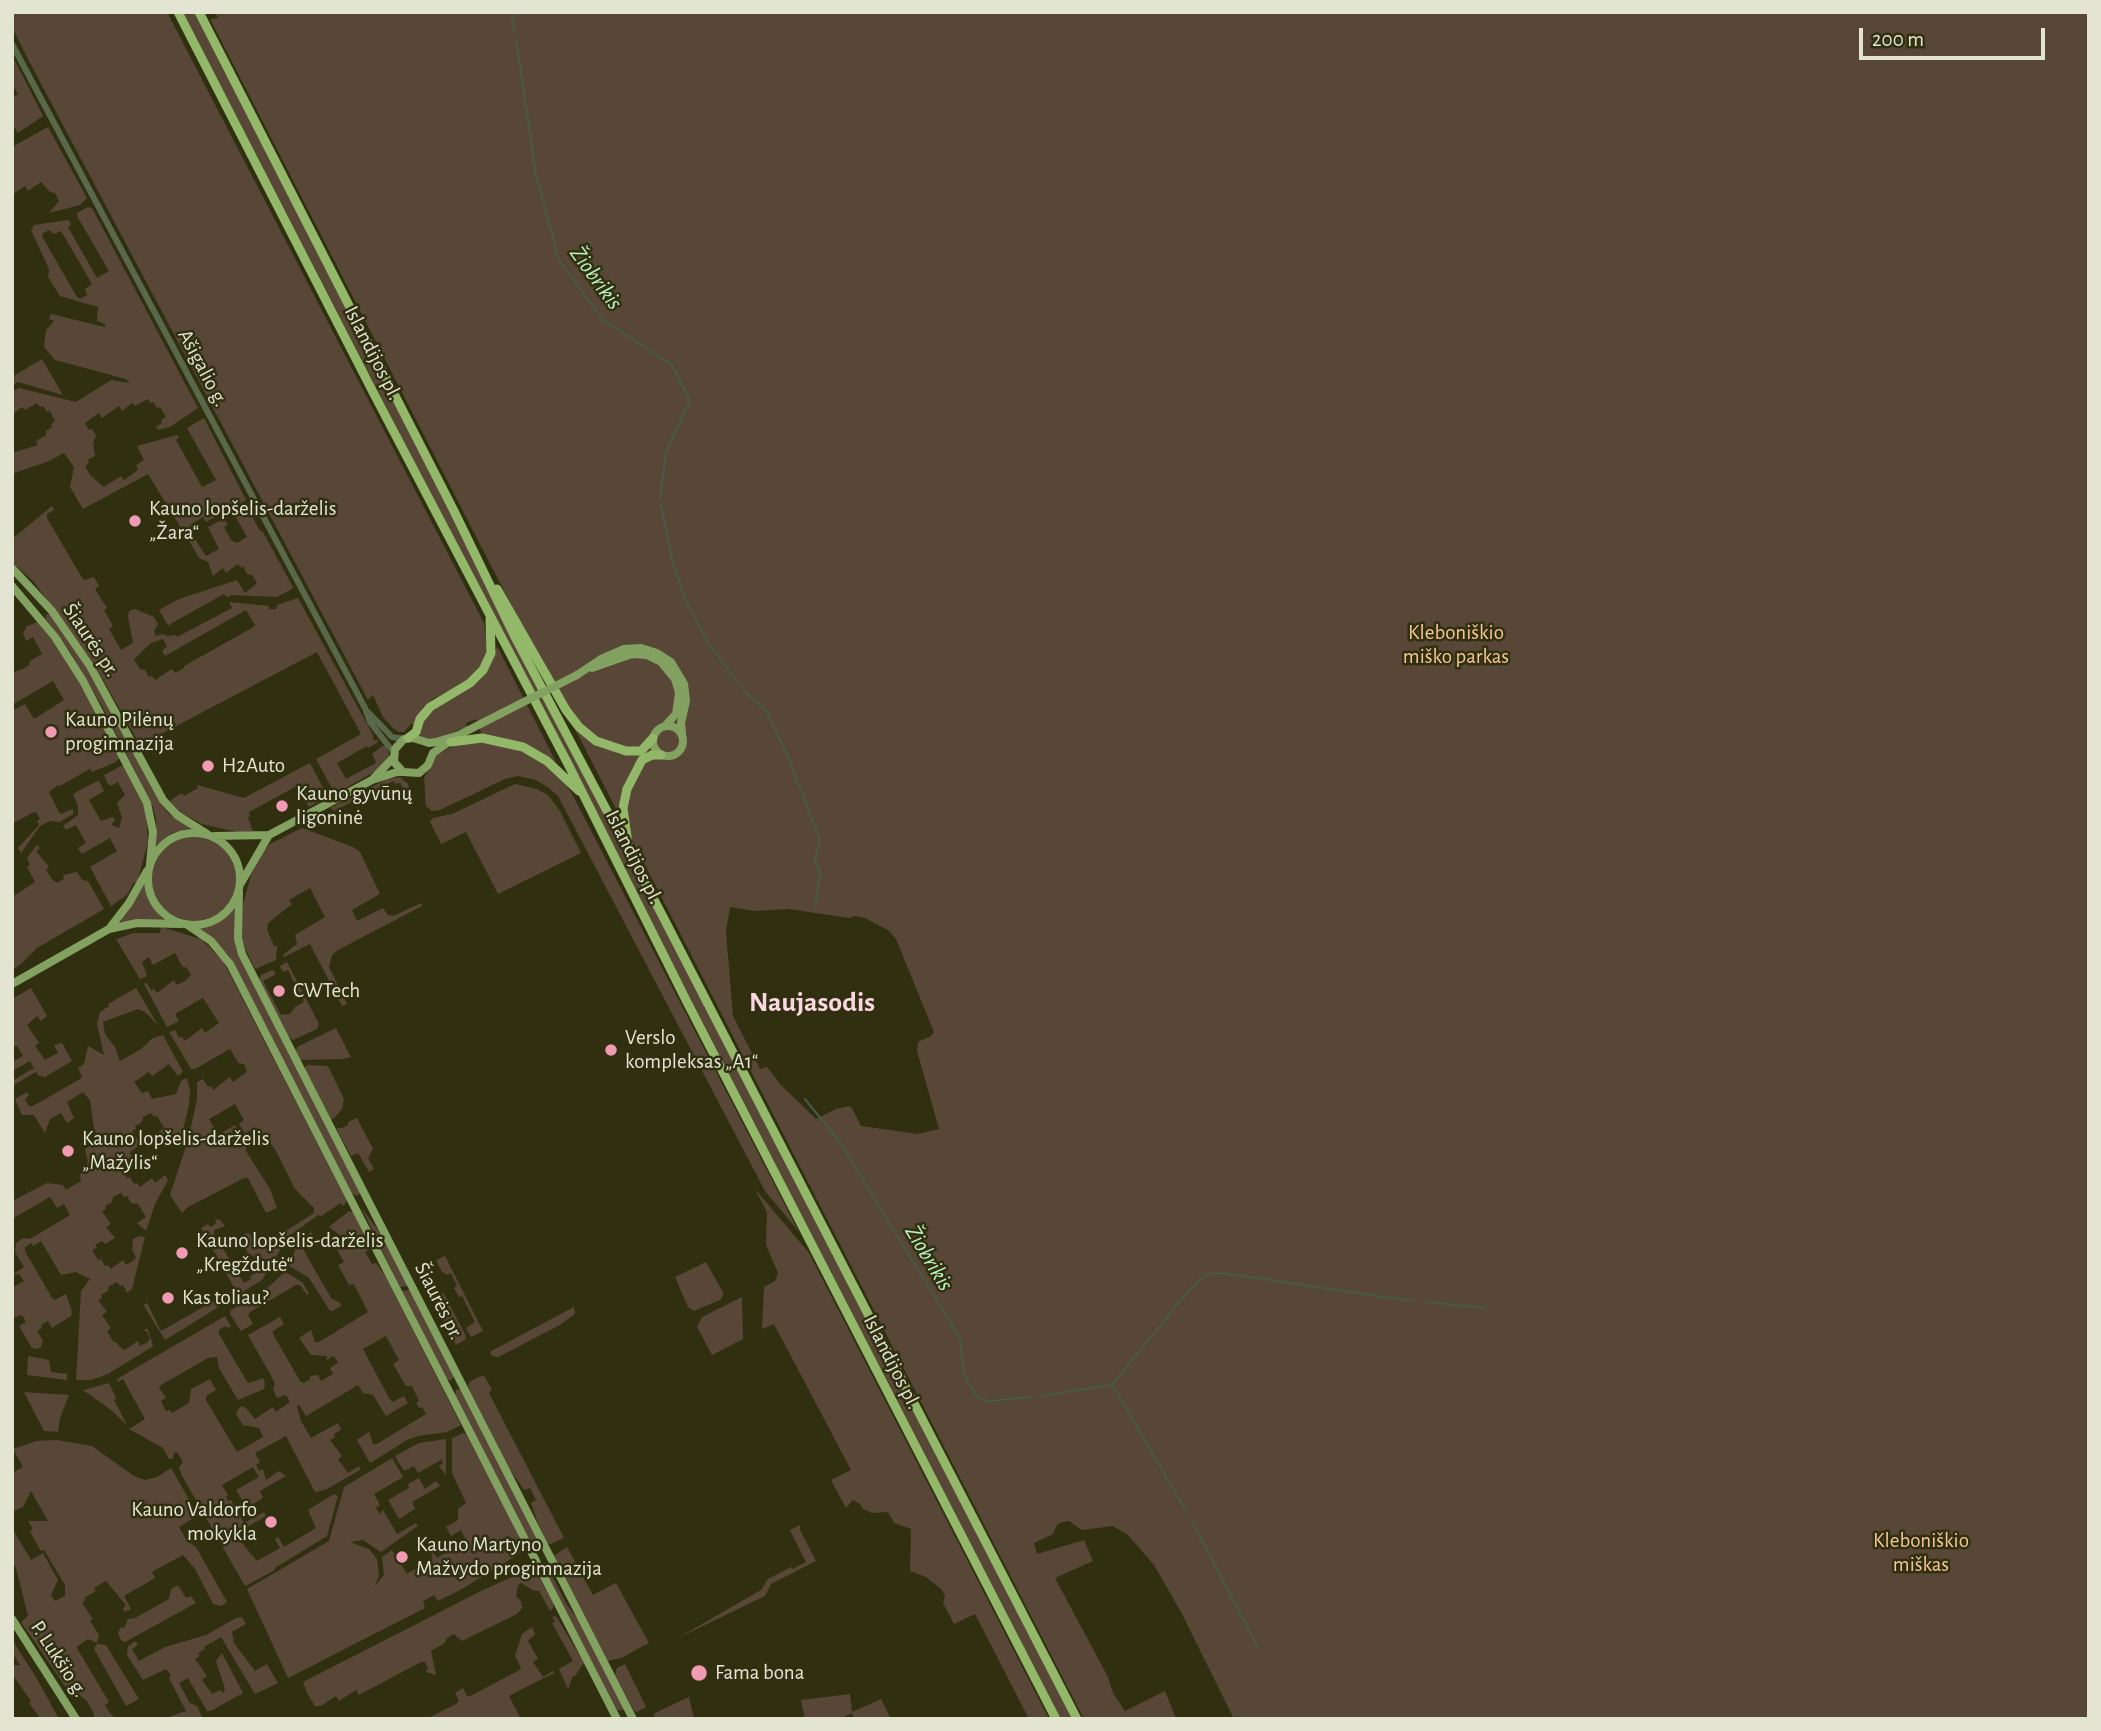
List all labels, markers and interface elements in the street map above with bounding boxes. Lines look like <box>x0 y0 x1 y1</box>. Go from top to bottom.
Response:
scale bar <box>1863 14 2048 58</box>
text: 200 m <box>1872 29 1924 50</box>
water label: Žiobrikis <box>564 241 628 315</box>
street label: Islandijos pl. <box>339 302 407 404</box>
street label: Ašigalio g. <box>172 325 234 411</box>
place label: Kauno lopšelis-darželis „Žara“ <box>149 496 336 546</box>
marker: Kauno lopšelis-darželis „Žara“ <box>127 513 143 529</box>
street label: Šiaurės pr. <box>57 598 125 682</box>
park label: Kleboniškio miško parkas <box>1403 620 1509 670</box>
place label: Kauno Pilėnų progimnazija <box>65 707 174 757</box>
marker: Kauno Pilėnų progimnazija <box>43 724 59 740</box>
place label: H2Auto <box>222 753 285 779</box>
marker: H2Auto <box>200 758 216 774</box>
place label: Kauno gyvūnų ligoninė <box>296 781 412 831</box>
marker: Kauno gyvūnų ligoninė <box>274 798 290 814</box>
street label: Islandijos pl. <box>600 806 668 908</box>
place label: CWTech <box>293 978 360 1004</box>
marker: CWTech <box>271 983 287 999</box>
district label: Naujasodis <box>749 986 875 1020</box>
place label: Verslo kompleksas „A1“ <box>625 1025 758 1075</box>
marker: Verslo kompleksas „A1“ <box>603 1042 619 1058</box>
place label: Kauno lopšelis-darželis „Mažylis“ <box>82 1126 269 1176</box>
marker: Kauno lopšelis-darželis „Mažylis“ <box>60 1143 76 1159</box>
water label: Žiobrikis <box>899 1220 959 1296</box>
place label: Kauno lopšelis-darželis „Kregždutė“ <box>196 1228 383 1278</box>
marker: Kauno lopšelis-darželis „Kregždutė“ <box>174 1245 190 1261</box>
street label: Šiaurės pr. <box>409 1258 469 1344</box>
place label: Kas toliau? <box>182 1285 269 1311</box>
marker: Kas toliau? <box>160 1290 176 1306</box>
street label: Islandijos pl. <box>858 1311 926 1413</box>
place label: Kauno Valdorfo mokykla <box>131 1497 257 1547</box>
marker: Kauno Valdorfo mokykla <box>263 1514 279 1530</box>
park label: Kleboniškio miškas <box>1873 1528 1969 1578</box>
place label: Kauno Martyno Mažvydo progimnazija <box>416 1532 602 1582</box>
marker: Kauno Martyno Mažvydo progimnazija <box>394 1549 410 1565</box>
street label: P. Lukšio g. <box>25 1616 93 1702</box>
place label: Fama bona <box>715 1660 804 1686</box>
marker: Fama bona <box>689 1663 709 1683</box>

